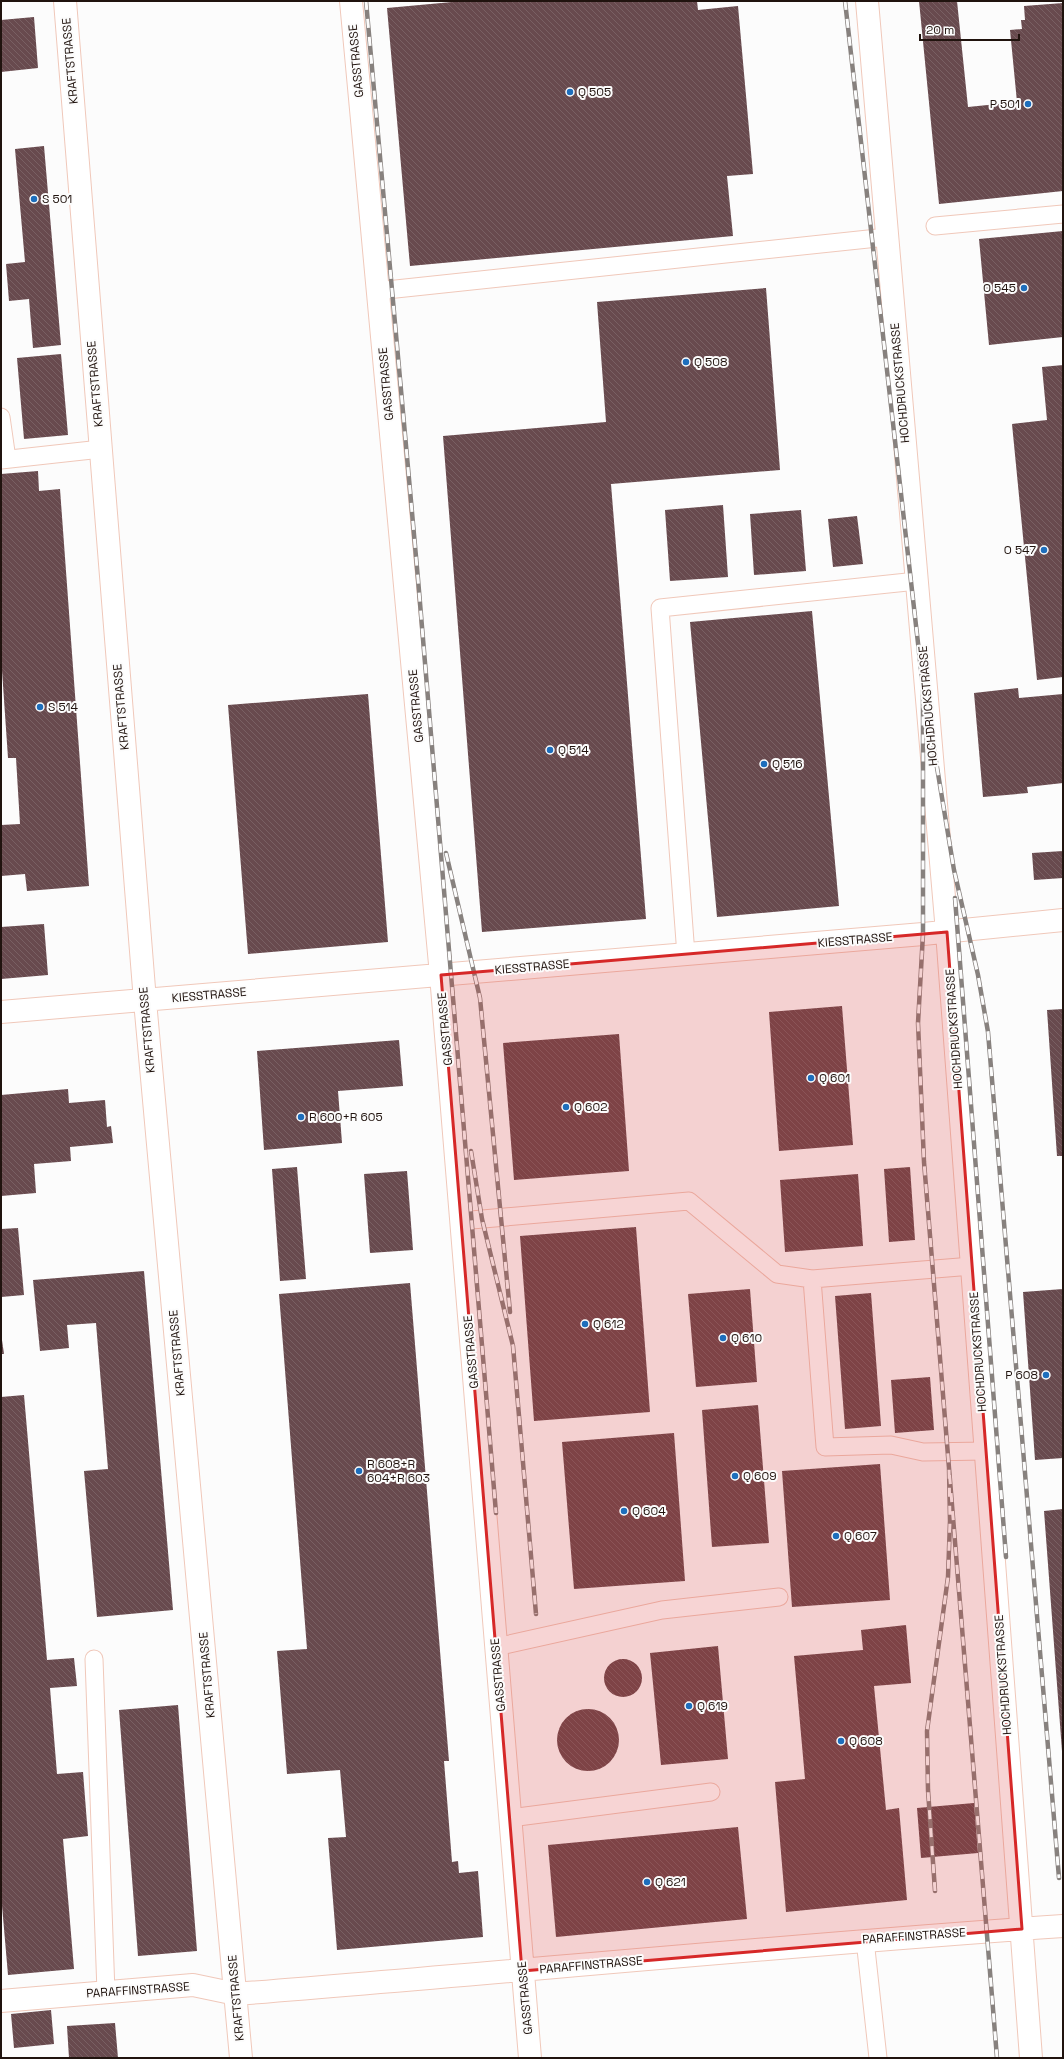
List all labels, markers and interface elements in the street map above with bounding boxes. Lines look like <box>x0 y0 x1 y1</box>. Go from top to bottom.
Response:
scale bar <box>920 16 1019 42</box>
street label: KRAFTSTRASSE <box>58 17 82 105</box>
text: 20 m <box>926 22 954 38</box>
street label: GASSTRASSE <box>345 23 367 98</box>
place label: Q 505 <box>578 84 611 100</box>
marker: Q 505 <box>565 87 575 97</box>
place label: P 501 <box>990 96 1020 112</box>
marker: P 501 <box>1023 99 1033 109</box>
place label: S 501 <box>42 191 72 207</box>
marker: S 501 <box>29 194 39 204</box>
place label: O 545 <box>983 280 1016 296</box>
marker: O 545 <box>1019 283 1029 293</box>
street label: HOCHDRUCKSTRASSE <box>887 322 913 444</box>
street label: KRAFTSTRASSE <box>83 340 107 428</box>
street label: GASSTRASSE <box>375 346 397 421</box>
place label: Q 508 <box>694 354 727 370</box>
marker: Q 508 <box>681 357 691 367</box>
place label: O 547 <box>1004 542 1036 558</box>
marker: O 547 <box>1039 545 1049 555</box>
street label: HOCHDRUCKSTRASSE <box>915 645 941 767</box>
street label: KRAFTSTRASSE <box>109 663 133 751</box>
street label: GASSTRASSE <box>405 668 427 743</box>
place label: S 514 <box>48 699 78 715</box>
marker: S 514 <box>35 702 45 712</box>
place label: Q 514 <box>558 742 589 758</box>
marker: Q 514 <box>545 745 555 755</box>
place label: Q 516 <box>772 756 803 772</box>
marker: Q 516 <box>759 759 769 769</box>
street label: KIESSTRASSE <box>817 929 893 951</box>
street label: KIESSTRASSE <box>494 956 570 978</box>
street label: HOCHDRUCKSTRASSE <box>942 968 966 1090</box>
street label: KIESSTRASSE <box>171 984 247 1006</box>
street label: KRAFTSTRASSE <box>135 986 159 1074</box>
street label: GASSTRASSE <box>434 991 456 1066</box>
place label: Q 601 <box>819 1070 850 1086</box>
marker: Q 601 <box>806 1073 816 1083</box>
place label: Q 602 <box>574 1099 607 1115</box>
marker: Q 602 <box>561 1102 571 1112</box>
place label: R 600+R 605 <box>309 1109 383 1125</box>
marker: R 600+R 605 <box>296 1112 306 1122</box>
street label: HOCHDRUCKSTRASSE <box>966 1291 990 1413</box>
street label: KRAFTSTRASSE <box>165 1309 189 1397</box>
street label: GASSTRASSE <box>460 1314 482 1389</box>
place label: Q 612 <box>593 1316 624 1332</box>
marker: Q 612 <box>580 1319 590 1329</box>
place label: Q 610 <box>731 1330 762 1346</box>
marker: Q 610 <box>718 1333 728 1343</box>
place label: P 608 <box>1005 1367 1038 1383</box>
marker: P 608 <box>1041 1370 1051 1380</box>
place label: R 608+R 604+R 603 <box>367 1456 430 1486</box>
marker: R 608+R 604+R 603 <box>354 1466 364 1476</box>
place label: Q 609 <box>743 1468 777 1484</box>
marker: Q 609 <box>730 1471 740 1481</box>
place label: Q 604 <box>632 1503 666 1519</box>
marker: Q 604 <box>619 1506 629 1516</box>
place label: Q 607 <box>844 1528 877 1544</box>
marker: Q 607 <box>831 1531 841 1541</box>
street label: HOCHDRUCKSTRASSE <box>991 1614 1015 1736</box>
street label: KRAFTSTRASSE <box>195 1631 219 1719</box>
street label: GASSTRASSE <box>487 1637 509 1712</box>
place label: Q 619 <box>697 1698 728 1714</box>
marker: Q 619 <box>684 1701 694 1711</box>
place label: Q 608 <box>849 1733 883 1749</box>
marker: Q 608 <box>836 1736 846 1746</box>
place label: Q 621 <box>655 1874 686 1890</box>
marker: Q 621 <box>642 1877 652 1887</box>
street label: PARAFFINSTRASSE <box>862 1924 967 1948</box>
street label: PARAFFINSTRASSE <box>539 1952 644 1977</box>
street label: KRAFTSTRASSE <box>224 1954 248 2042</box>
street label: GASSTRASSE <box>514 1960 536 2035</box>
street label: PARAFFINSTRASSE <box>86 1978 191 2002</box>

